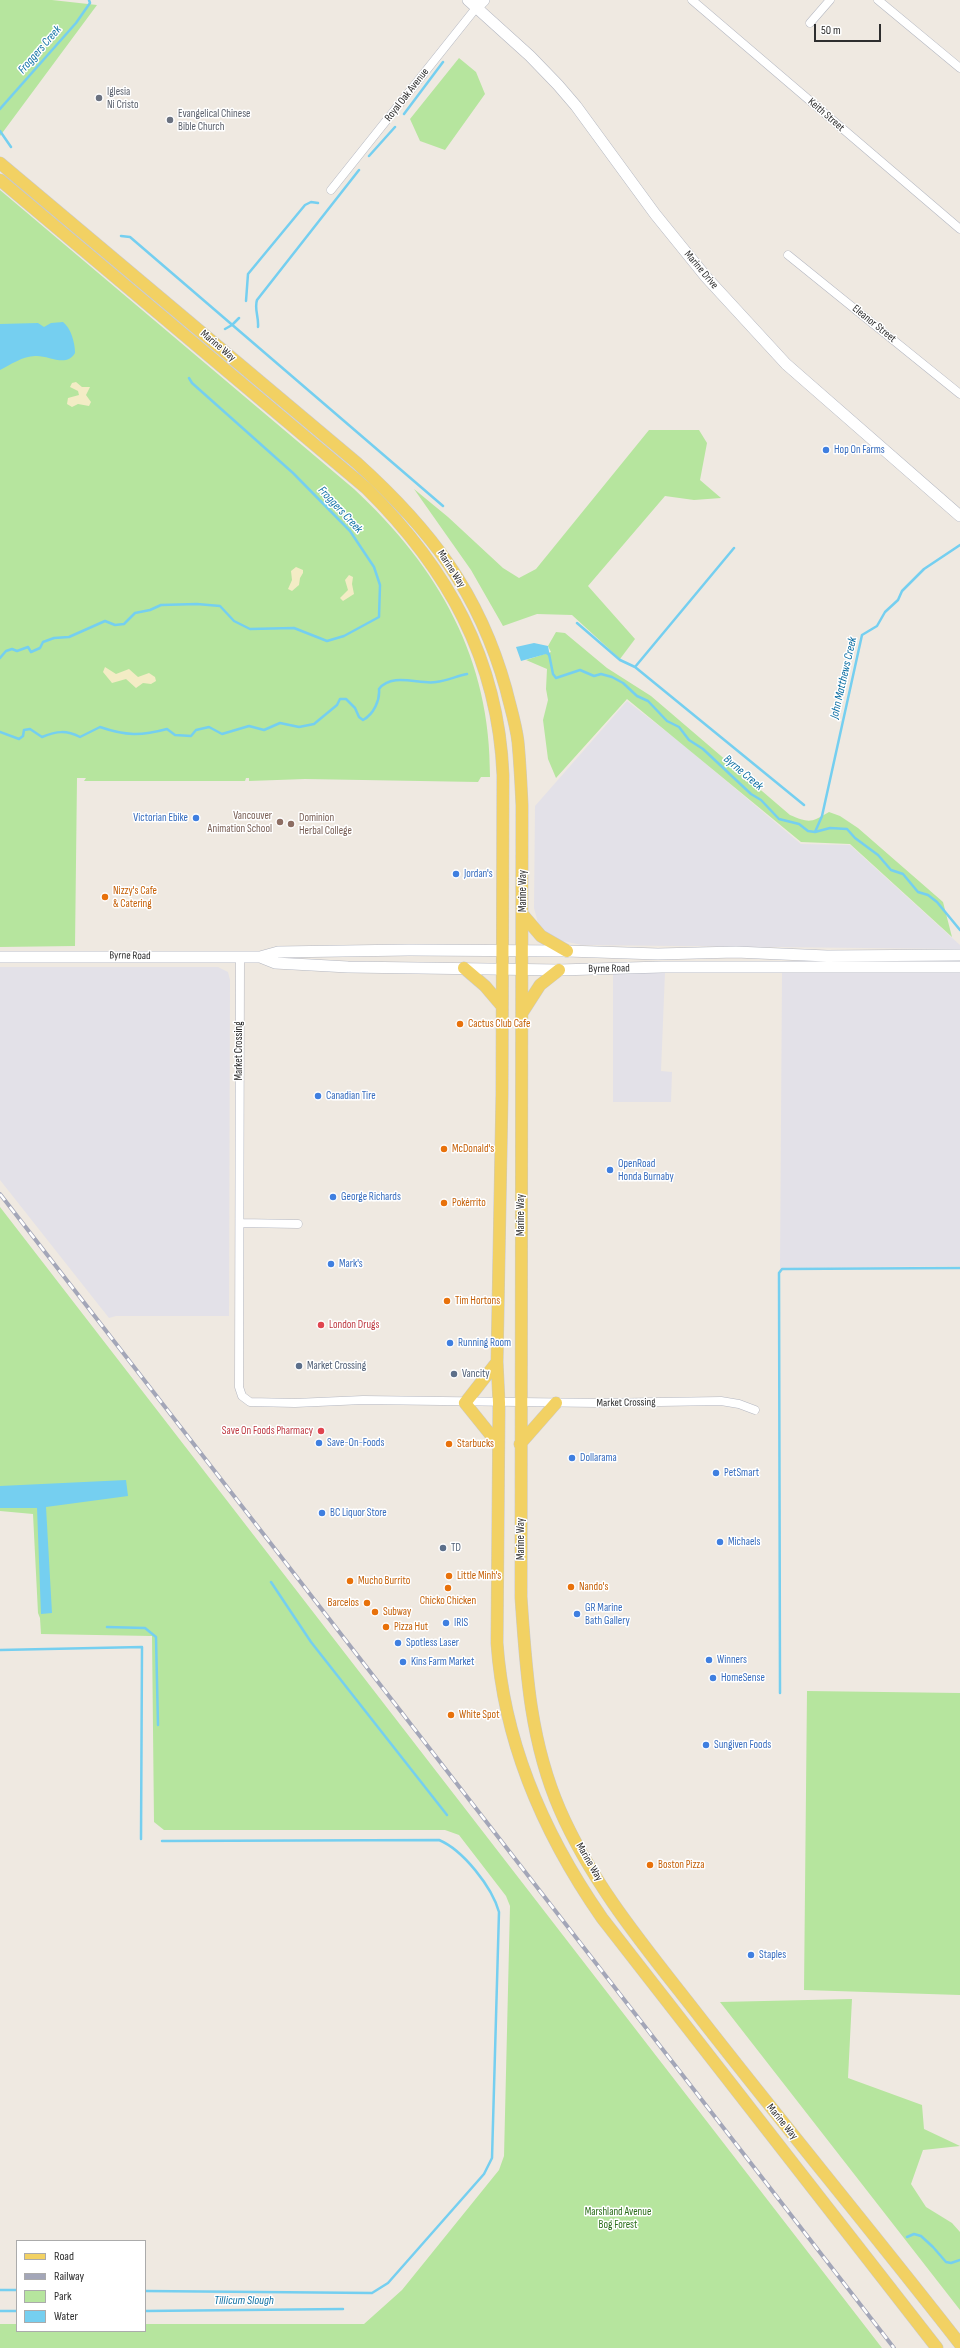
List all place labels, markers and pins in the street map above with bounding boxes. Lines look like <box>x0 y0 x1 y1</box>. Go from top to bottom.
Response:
place label: Iglesia Ni Cristo <box>107 85 139 111</box>
marker: Iglesia Ni Cristo <box>94 93 104 103</box>
place label: Evangelical Chinese Bible Church <box>178 107 251 133</box>
marker: Evangelical Chinese Bible Church <box>165 115 175 125</box>
place label: Hop On Farms <box>834 443 885 457</box>
marker: Hop On Farms <box>821 445 831 455</box>
place label: Vancouver Animation School <box>208 809 272 835</box>
place label: Victorian Ebike <box>133 811 188 825</box>
place label: Dominion Herbal College <box>299 811 352 837</box>
marker: Victorian Ebike <box>191 813 201 823</box>
marker: Vancouver Animation School <box>275 817 285 827</box>
marker: Dominion Herbal College <box>286 819 296 829</box>
place label: Jordan's <box>464 867 493 881</box>
marker: Jordan's <box>451 869 461 879</box>
place label: Nizzy's Cafe & Catering <box>113 884 157 910</box>
marker: Nizzy's Cafe & Catering <box>100 892 110 902</box>
place label: Cactus Club Cafe <box>468 1017 530 1031</box>
marker: Cactus Club Cafe <box>455 1019 465 1029</box>
place label: Canadian Tire <box>326 1089 376 1103</box>
marker: Canadian Tire <box>313 1091 323 1101</box>
place label: McDonald's <box>452 1142 494 1156</box>
marker: McDonald's <box>439 1144 449 1154</box>
place label: OpenRoad Honda Burnaby <box>618 1157 674 1183</box>
marker: OpenRoad Honda Burnaby <box>605 1165 615 1175</box>
place label: George Richards <box>341 1190 401 1204</box>
marker: George Richards <box>328 1192 338 1202</box>
place label: Pokérrito <box>452 1196 486 1210</box>
marker: Pokérrito <box>439 1198 449 1208</box>
place label: Mark's <box>339 1257 363 1271</box>
marker: Mark's <box>326 1259 336 1269</box>
place label: Tim Hortons <box>455 1294 500 1308</box>
marker: Tim Hortons <box>442 1296 452 1306</box>
place label: London Drugs <box>329 1318 379 1332</box>
marker: London Drugs <box>316 1320 326 1330</box>
place label: Running Room <box>458 1336 511 1350</box>
marker: Running Room <box>445 1338 455 1348</box>
place label: Market Crossing <box>307 1359 366 1373</box>
marker: Market Crossing <box>294 1361 304 1371</box>
place label: Vancity <box>462 1367 490 1381</box>
marker: Vancity <box>449 1369 459 1379</box>
place label: Save On Foods Pharmacy <box>222 1424 313 1438</box>
marker: Save On Foods Pharmacy <box>316 1426 326 1436</box>
place label: Save-On-Foods <box>327 1436 384 1450</box>
place label: Starbucks <box>457 1437 494 1451</box>
marker: Save-On-Foods <box>314 1438 324 1448</box>
marker: Starbucks <box>444 1439 454 1449</box>
place label: Dollarama <box>580 1451 617 1465</box>
marker: Dollarama <box>567 1453 577 1463</box>
place label: PetSmart <box>724 1466 759 1480</box>
marker: PetSmart <box>711 1468 721 1478</box>
place label: BC Liquor Store <box>330 1506 387 1520</box>
marker: BC Liquor Store <box>317 1508 327 1518</box>
place label: Michaels <box>728 1535 760 1549</box>
marker: Michaels <box>715 1537 725 1547</box>
place label: TD <box>451 1541 461 1555</box>
marker: TD <box>438 1543 448 1553</box>
place label: Little Minh's <box>457 1569 501 1583</box>
marker: Little Minh's <box>444 1571 454 1581</box>
place label: Mucho Burrito <box>358 1574 410 1588</box>
marker: Mucho Burrito <box>345 1576 355 1586</box>
place label: Nando's <box>579 1580 608 1594</box>
marker: Nando's <box>566 1582 576 1592</box>
marker: Chicko Chicken <box>443 1583 453 1593</box>
place label: Chicko Chicken <box>420 1594 476 1608</box>
place label: Barcelos <box>328 1596 359 1610</box>
marker: Barcelos <box>362 1598 372 1608</box>
place label: GR Marine Bath Gallery <box>585 1601 630 1627</box>
place label: Subway <box>383 1605 411 1619</box>
marker: Subway <box>370 1607 380 1617</box>
marker: GR Marine Bath Gallery <box>572 1609 582 1619</box>
place label: IRIS <box>454 1616 468 1630</box>
marker: IRIS <box>441 1618 451 1628</box>
place label: Pizza Hut <box>394 1620 428 1634</box>
marker: Pizza Hut <box>381 1622 391 1632</box>
place label: Spotless Laser <box>406 1636 459 1650</box>
marker: Spotless Laser <box>393 1638 403 1648</box>
place label: Winners <box>717 1653 747 1667</box>
place label: Kins Farm Market <box>411 1655 474 1669</box>
marker: Winners <box>704 1655 714 1665</box>
marker: Kins Farm Market <box>398 1657 408 1667</box>
place label: HomeSense <box>721 1671 765 1685</box>
marker: HomeSense <box>708 1673 718 1683</box>
place label: White Spot <box>459 1708 500 1722</box>
marker: White Spot <box>446 1710 456 1720</box>
place label: Sungiven Foods <box>714 1738 771 1752</box>
marker: Sungiven Foods <box>701 1740 711 1750</box>
place label: Boston Pizza <box>658 1858 705 1872</box>
marker: Boston Pizza <box>645 1860 655 1870</box>
place label: Staples <box>759 1948 786 1962</box>
marker: Staples <box>746 1950 756 1960</box>

